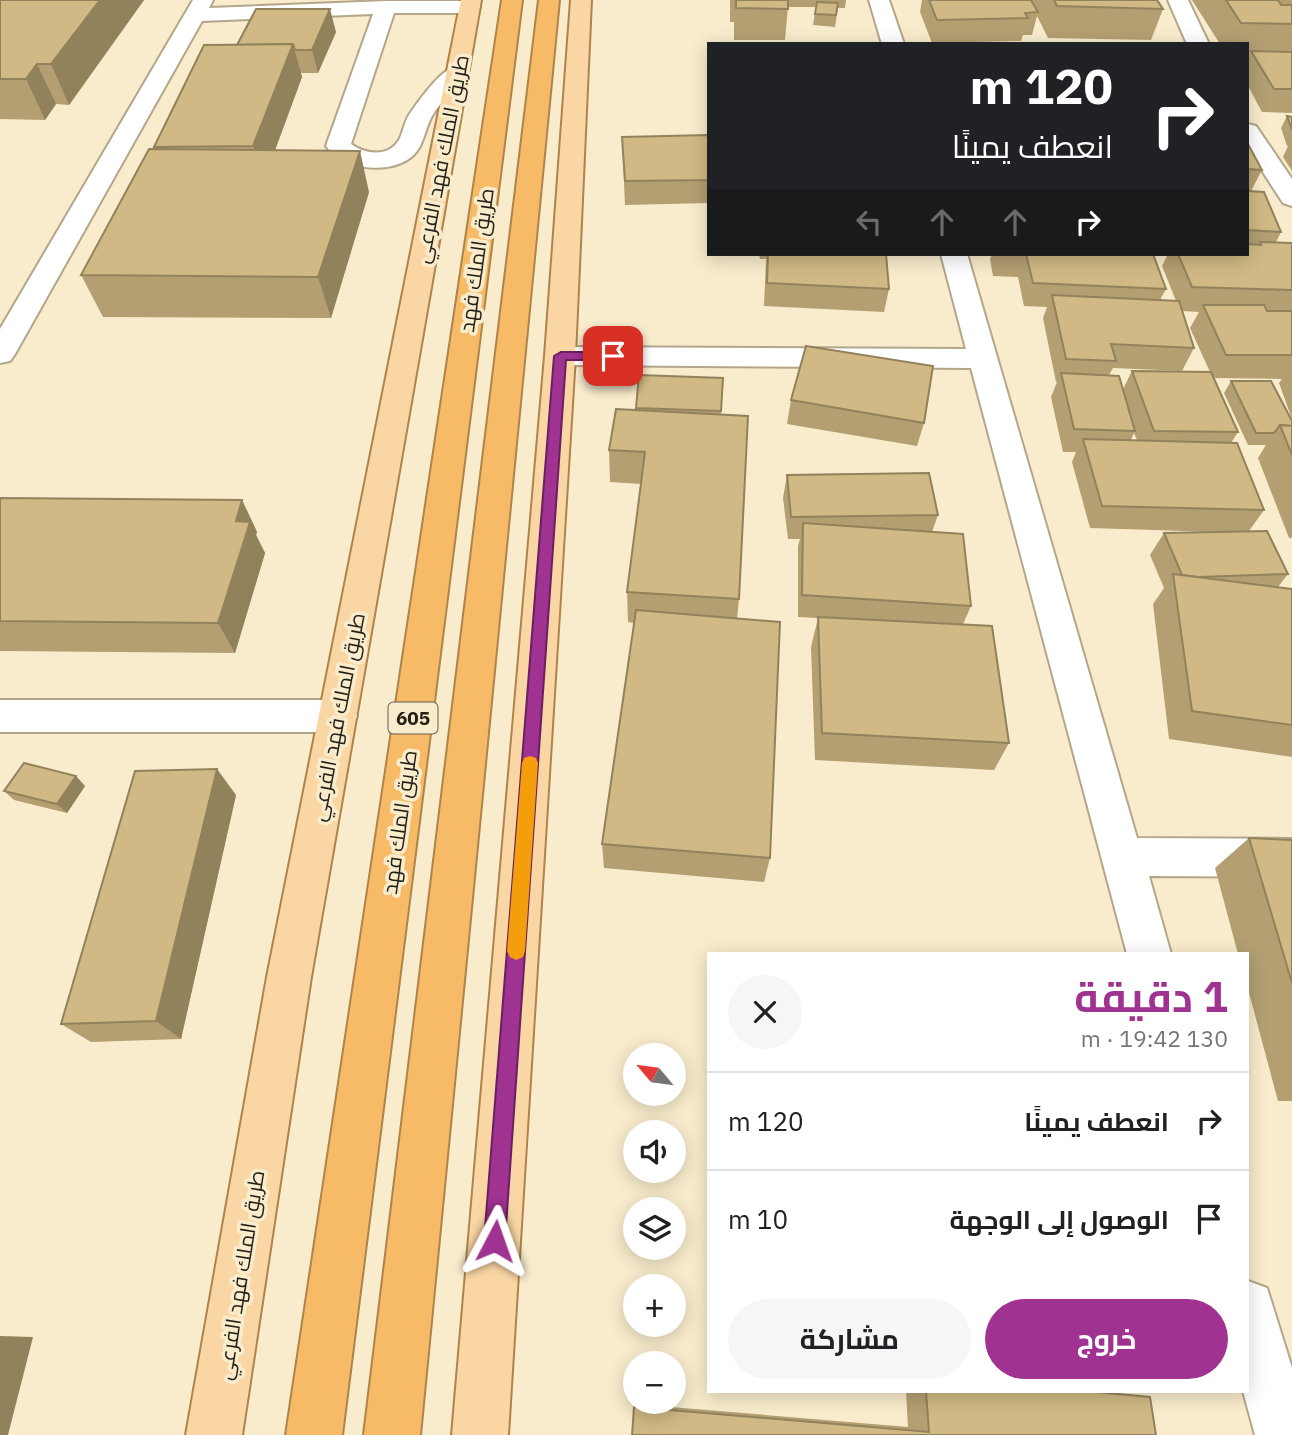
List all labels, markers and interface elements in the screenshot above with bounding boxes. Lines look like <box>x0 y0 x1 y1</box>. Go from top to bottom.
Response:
street label: طريق الملك فهد الفرعي <box>407 52 478 266</box>
text: 120 m <box>969 54 1113 117</box>
icon: right <box>1137 70 1228 161</box>
text: انعطف يمينًا <box>952 125 1113 167</box>
street label: طريق الملك فهد <box>452 186 500 334</box>
icon: left <box>850 203 888 241</box>
icon: ahead <box>923 203 961 241</box>
icon: ahead <box>996 203 1034 241</box>
icon: right <box>1069 203 1107 241</box>
pin <box>583 326 643 386</box>
icon: arrive <box>594 337 632 375</box>
street label: طريق الملك فهد الفرعي <box>303 610 374 824</box>
road number: 605 <box>388 702 438 734</box>
street label: طريق الملك فهد <box>375 748 423 896</box>
text: 1 دقيقة <box>1074 969 1228 1024</box>
button: close <box>728 975 802 1049</box>
text: 130 m · 19:42 <box>1081 1023 1228 1053</box>
north arrow <box>623 1043 686 1106</box>
map controls <box>623 1043 686 1414</box>
icon: right <box>1190 1102 1228 1140</box>
text: 120 m <box>728 1104 804 1138</box>
text: انعطف يمينًا <box>1024 1104 1169 1138</box>
button: sound <box>623 1120 686 1183</box>
street label: طريق الملك فهد الفرعي <box>210 1168 273 1382</box>
button: layers <box>623 1197 686 1260</box>
icon: arrive <box>1190 1200 1228 1238</box>
text: 10 m <box>728 1202 788 1236</box>
text: الوصول إلى الوجهة <box>950 1202 1169 1236</box>
position arrow <box>458 1204 532 1278</box>
button: + <box>623 1274 686 1337</box>
button: مشاركة <box>728 1299 971 1379</box>
button: خروج <box>985 1299 1228 1379</box>
button: − <box>623 1351 686 1414</box>

